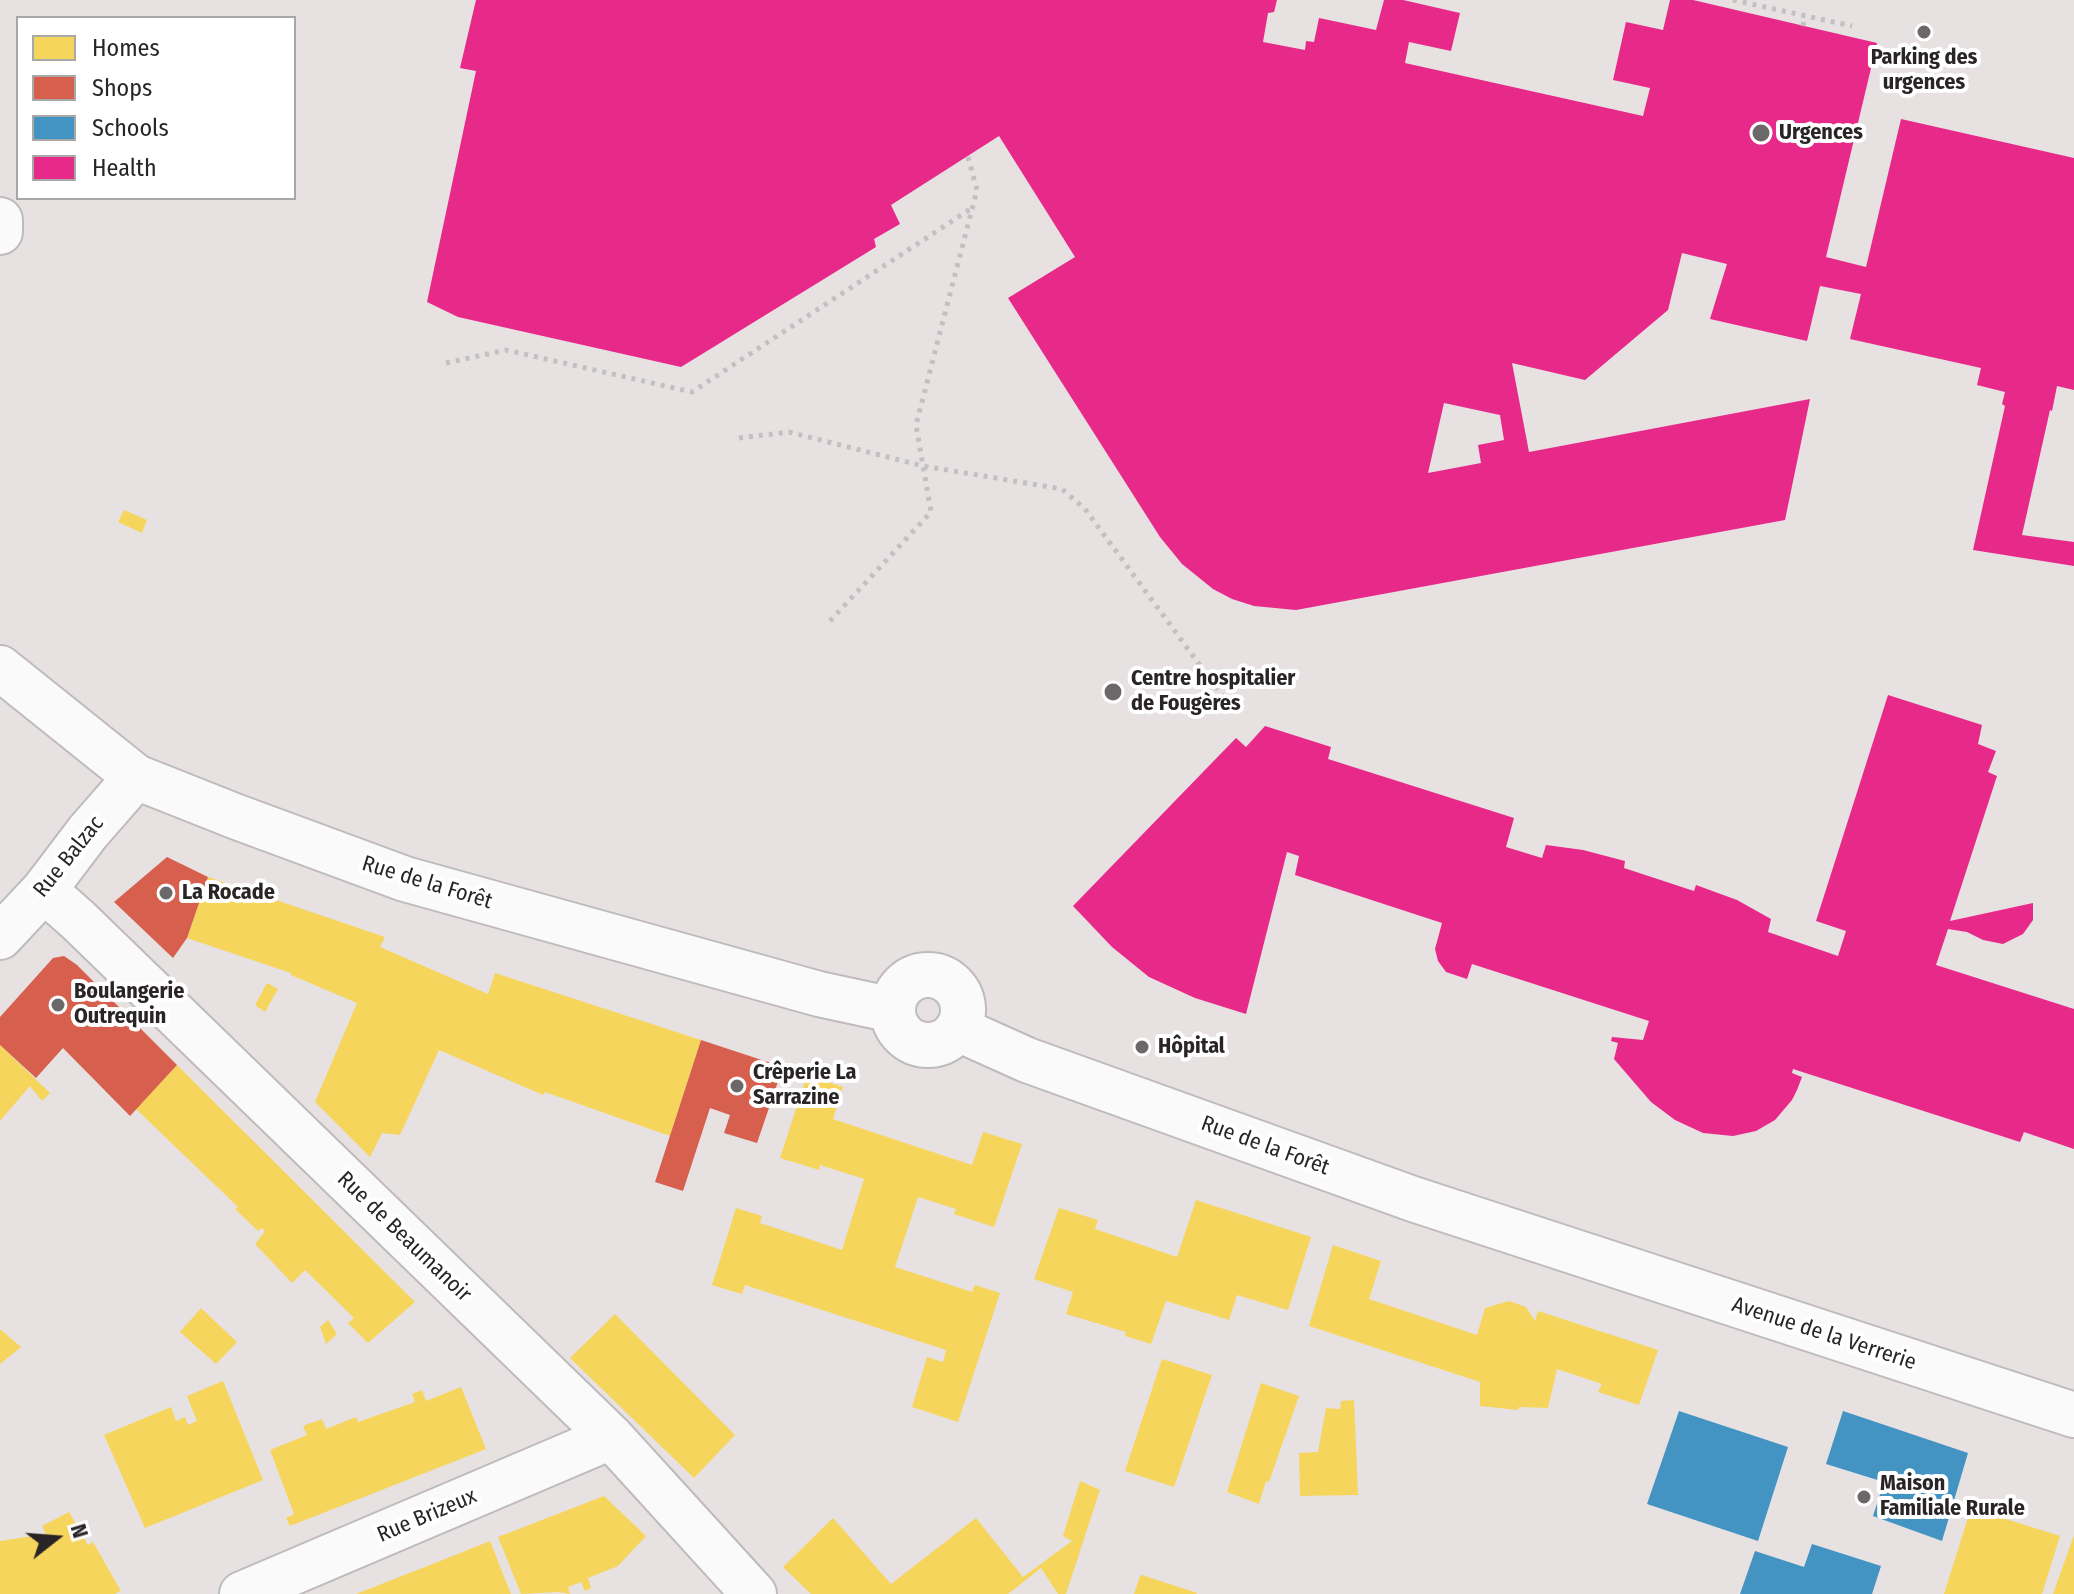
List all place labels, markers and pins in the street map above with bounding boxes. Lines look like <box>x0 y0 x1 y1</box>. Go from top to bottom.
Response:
marker: Parking des urgences <box>1915 23 1933 41</box>
place label: Parking des urgences <box>1871 45 1977 96</box>
place label: Urgences <box>1779 120 1863 146</box>
marker: Urgences <box>1750 122 1772 144</box>
place label: Centre hospitalier de Fougères <box>1131 666 1295 718</box>
marker: Centre hospitalier de Fougères <box>1102 681 1124 703</box>
place label: La Rocade <box>182 880 275 906</box>
marker: La Rocade <box>157 884 175 902</box>
place label: Boulangerie Outrequin <box>74 979 184 1030</box>
marker: Boulangerie Outrequin <box>49 996 67 1014</box>
place label: Hôpital <box>1158 1034 1225 1060</box>
marker: Hôpital <box>1133 1038 1151 1056</box>
place label: Crêperie La Sarrazine <box>753 1060 856 1112</box>
marker: Crêperie La Sarrazine <box>728 1077 746 1095</box>
place label: Maison Familiale Rurale <box>1880 1471 2025 1522</box>
marker: Maison Familiale Rurale <box>1855 1488 1873 1506</box>

